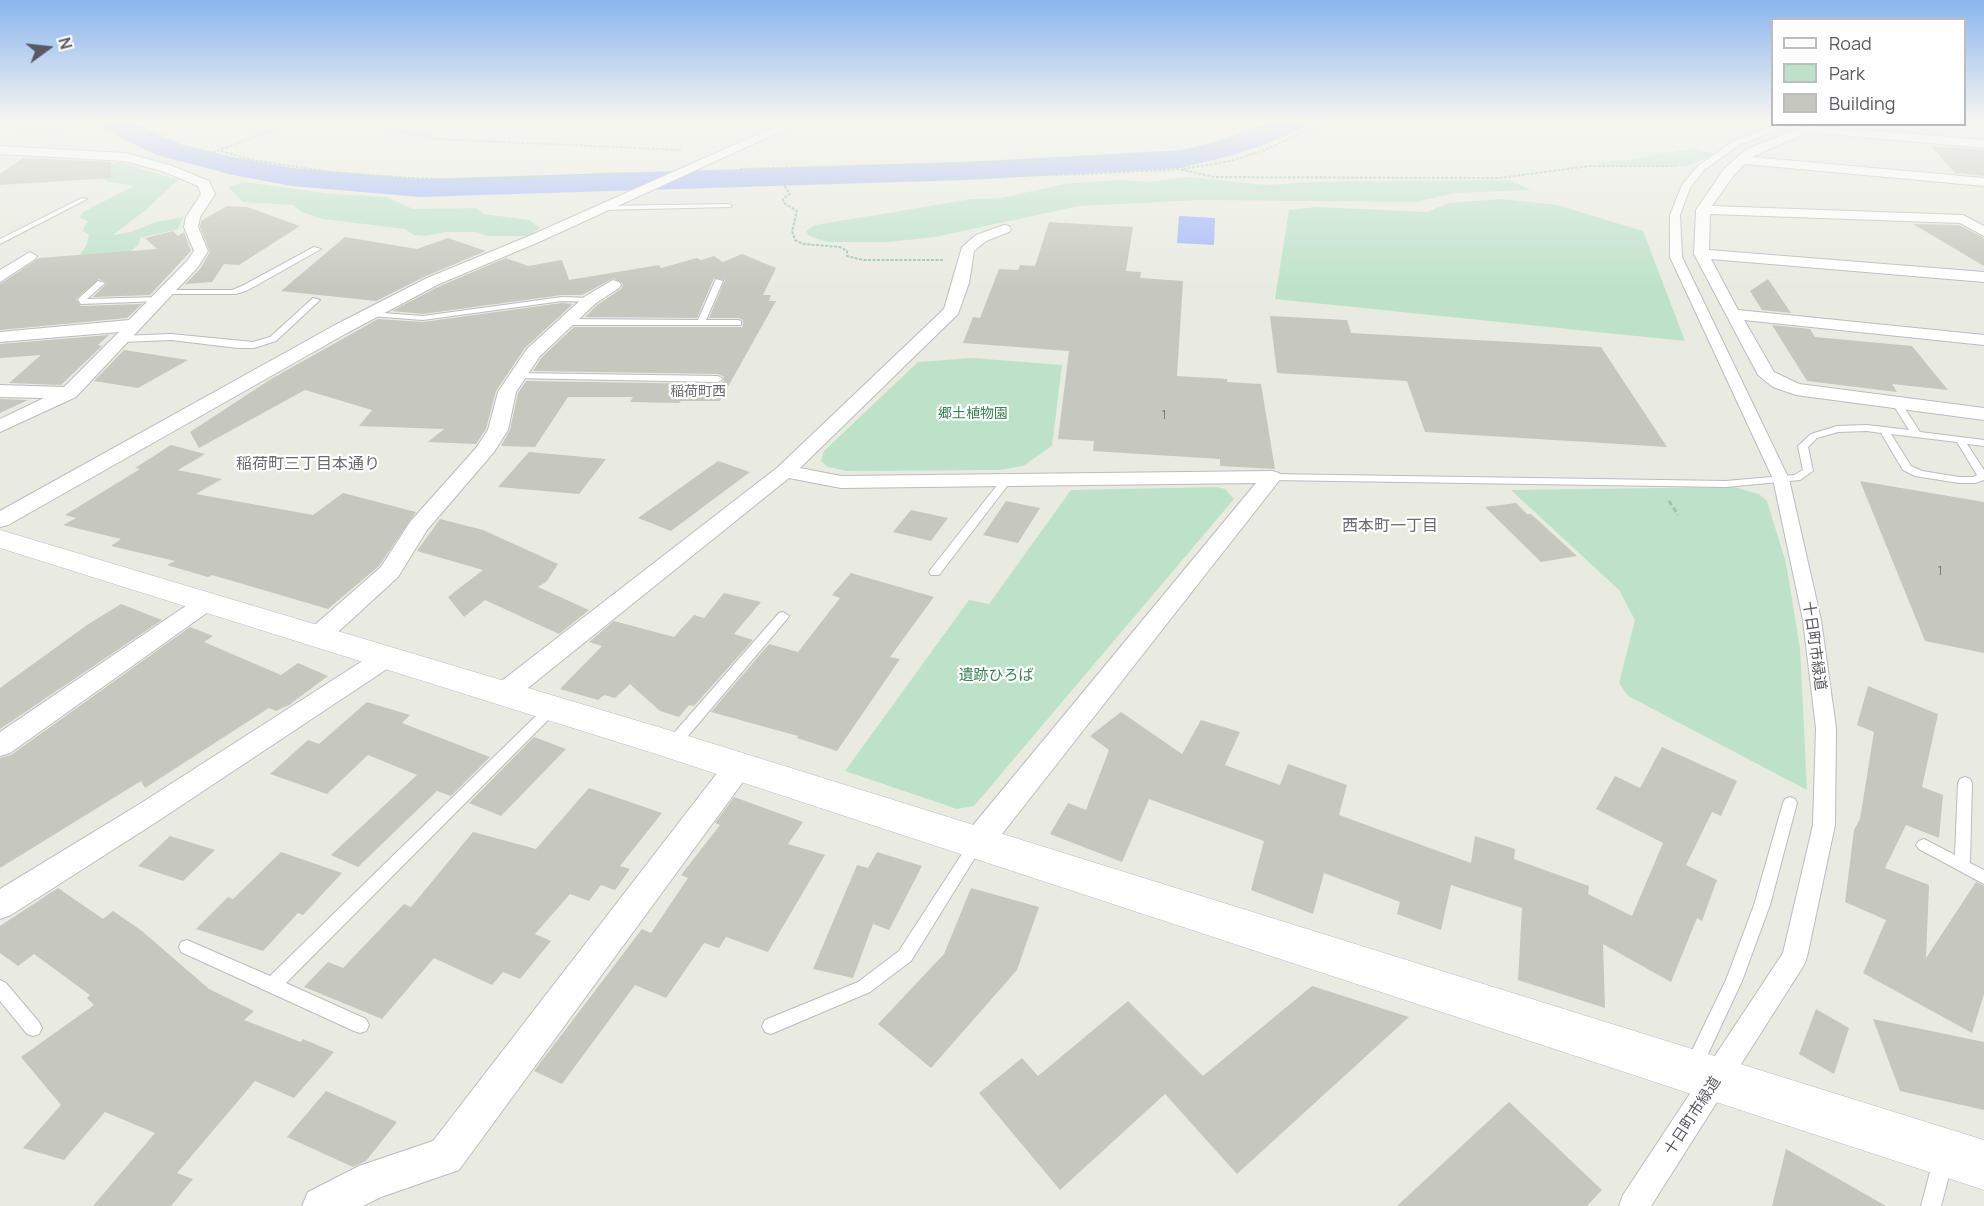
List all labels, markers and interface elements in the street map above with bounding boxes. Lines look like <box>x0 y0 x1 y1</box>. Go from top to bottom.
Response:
north arrow <box>18 18 78 78</box>
legend <box>1771 18 1966 126</box>
text: Road <box>1829 31 1872 55</box>
text: N <box>53 35 78 52</box>
text: Park <box>1829 61 1865 85</box>
text: Building <box>1829 91 1895 115</box>
district label: 稲荷町西 <box>670 384 726 400</box>
park label: 郷土植物園 <box>938 406 1008 422</box>
house number: 1 <box>1162 409 1166 423</box>
district label: 稲荷町三丁目本通り <box>236 455 380 475</box>
district label: 西本町一丁目 <box>1342 517 1438 537</box>
house number: 1 <box>1938 565 1942 579</box>
street label: 十日町市緑道 <box>1799 600 1829 692</box>
park label: 遺跡ひろば <box>959 667 1033 685</box>
street label: 十日町市緑道 <box>1661 1073 1725 1159</box>

